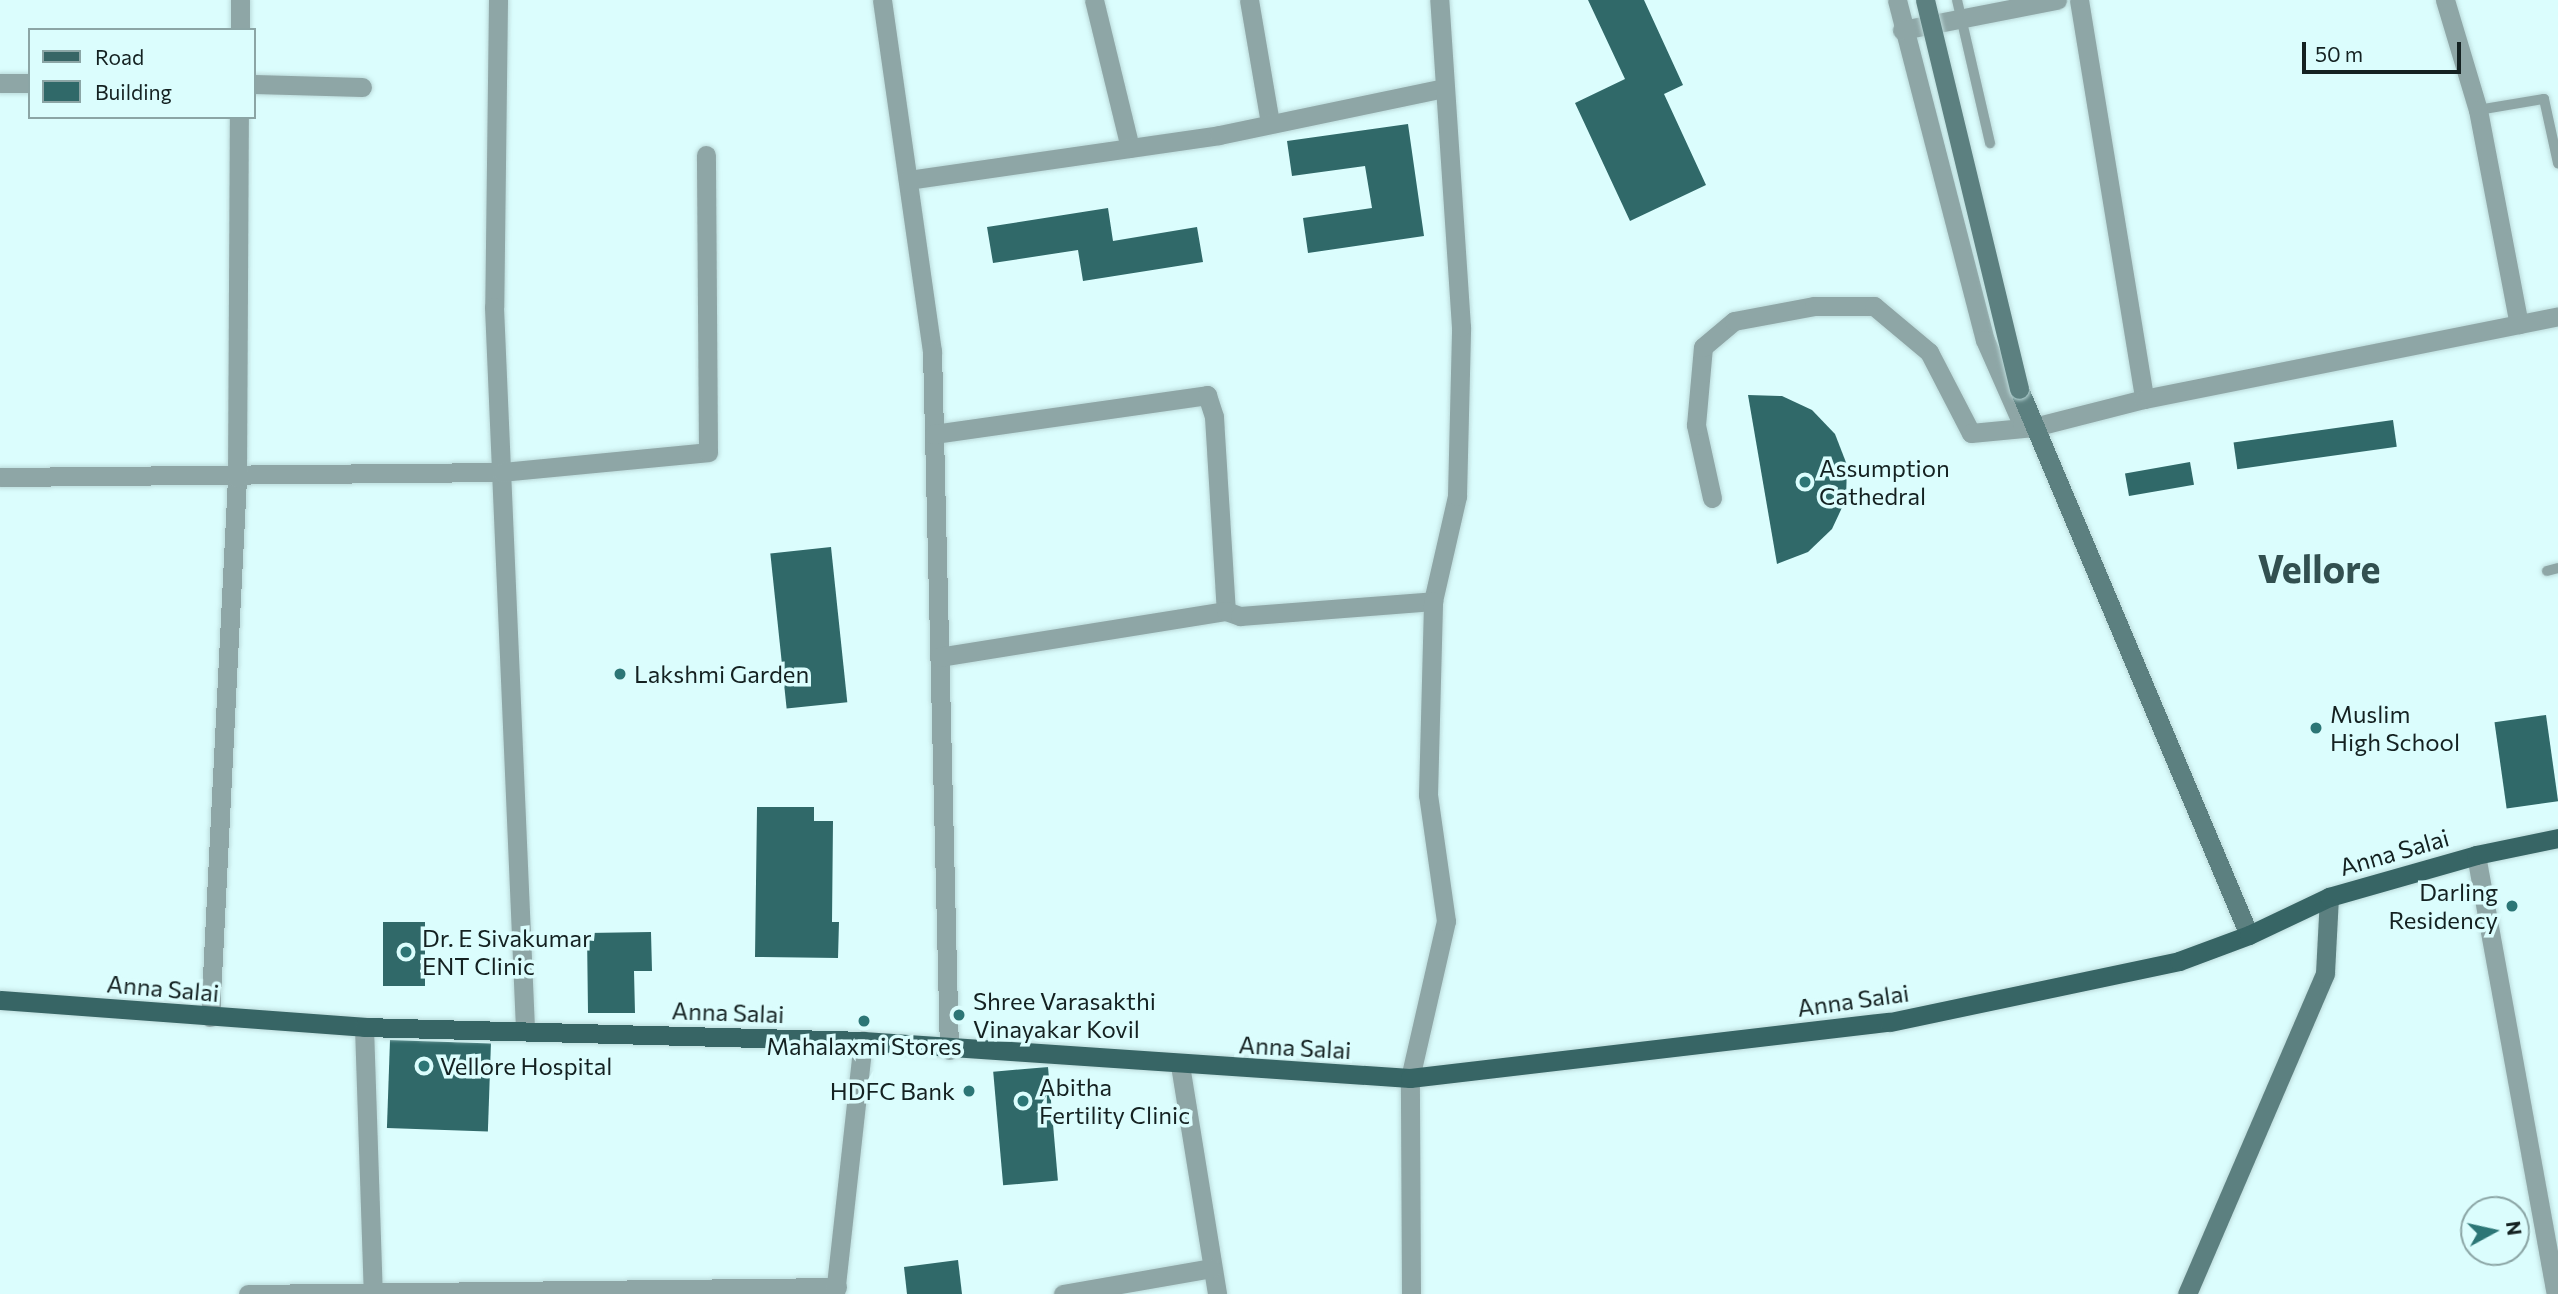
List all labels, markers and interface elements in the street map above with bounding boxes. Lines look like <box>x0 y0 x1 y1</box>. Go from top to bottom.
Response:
legend <box>28 28 256 119</box>
scale bar <box>2306 28 2465 72</box>
text: 50 m <box>2315 41 2363 66</box>
text: Road <box>95 44 144 69</box>
text: Building <box>95 79 172 104</box>
place label: Assumption Cathedral <box>1819 454 1950 510</box>
marker: Assumption Cathedral <box>1797 474 1813 490</box>
district label: Vellore <box>2258 545 2380 591</box>
place label: Lakshmi Garden <box>634 660 809 688</box>
marker: Lakshmi Garden <box>612 666 628 682</box>
place label: Muslim High School <box>2330 700 2460 756</box>
marker: Muslim High School <box>2308 720 2324 736</box>
street label: Anna Salai <box>2336 823 2452 881</box>
place label: Darling Residency <box>2388 878 2498 934</box>
marker: Darling Residency <box>2504 898 2520 914</box>
place label: Dr. E Sivakumar ENT Clinic <box>422 924 592 980</box>
marker: Dr. E Sivakumar ENT Clinic <box>396 942 416 962</box>
street label: Anna Salai <box>106 969 220 1007</box>
street label: Anna Salai <box>1795 978 1911 1022</box>
place label: Shree Varasakthi Vinayakar Kovil <box>973 987 1156 1043</box>
street label: Anna Salai <box>671 996 785 1028</box>
marker: Shree Varasakthi Vinayakar Kovil <box>951 1007 967 1023</box>
marker: Mahalaxmi Stores <box>856 1013 872 1029</box>
street label: Anna Salai <box>1238 1030 1352 1064</box>
place label: Mahalaxmi Stores <box>766 1032 962 1060</box>
place label: Vellore Hospital <box>440 1052 612 1080</box>
marker: Vellore Hospital <box>414 1056 434 1076</box>
place label: Abitha Fertility Clinic <box>1039 1073 1190 1129</box>
place label: HDFC Bank <box>830 1077 955 1105</box>
marker: HDFC Bank <box>961 1083 977 1099</box>
marker: Abitha Fertility Clinic <box>1013 1091 1033 1111</box>
north arrow <box>2460 1196 2530 1266</box>
text: N <box>2502 1220 2527 1237</box>

